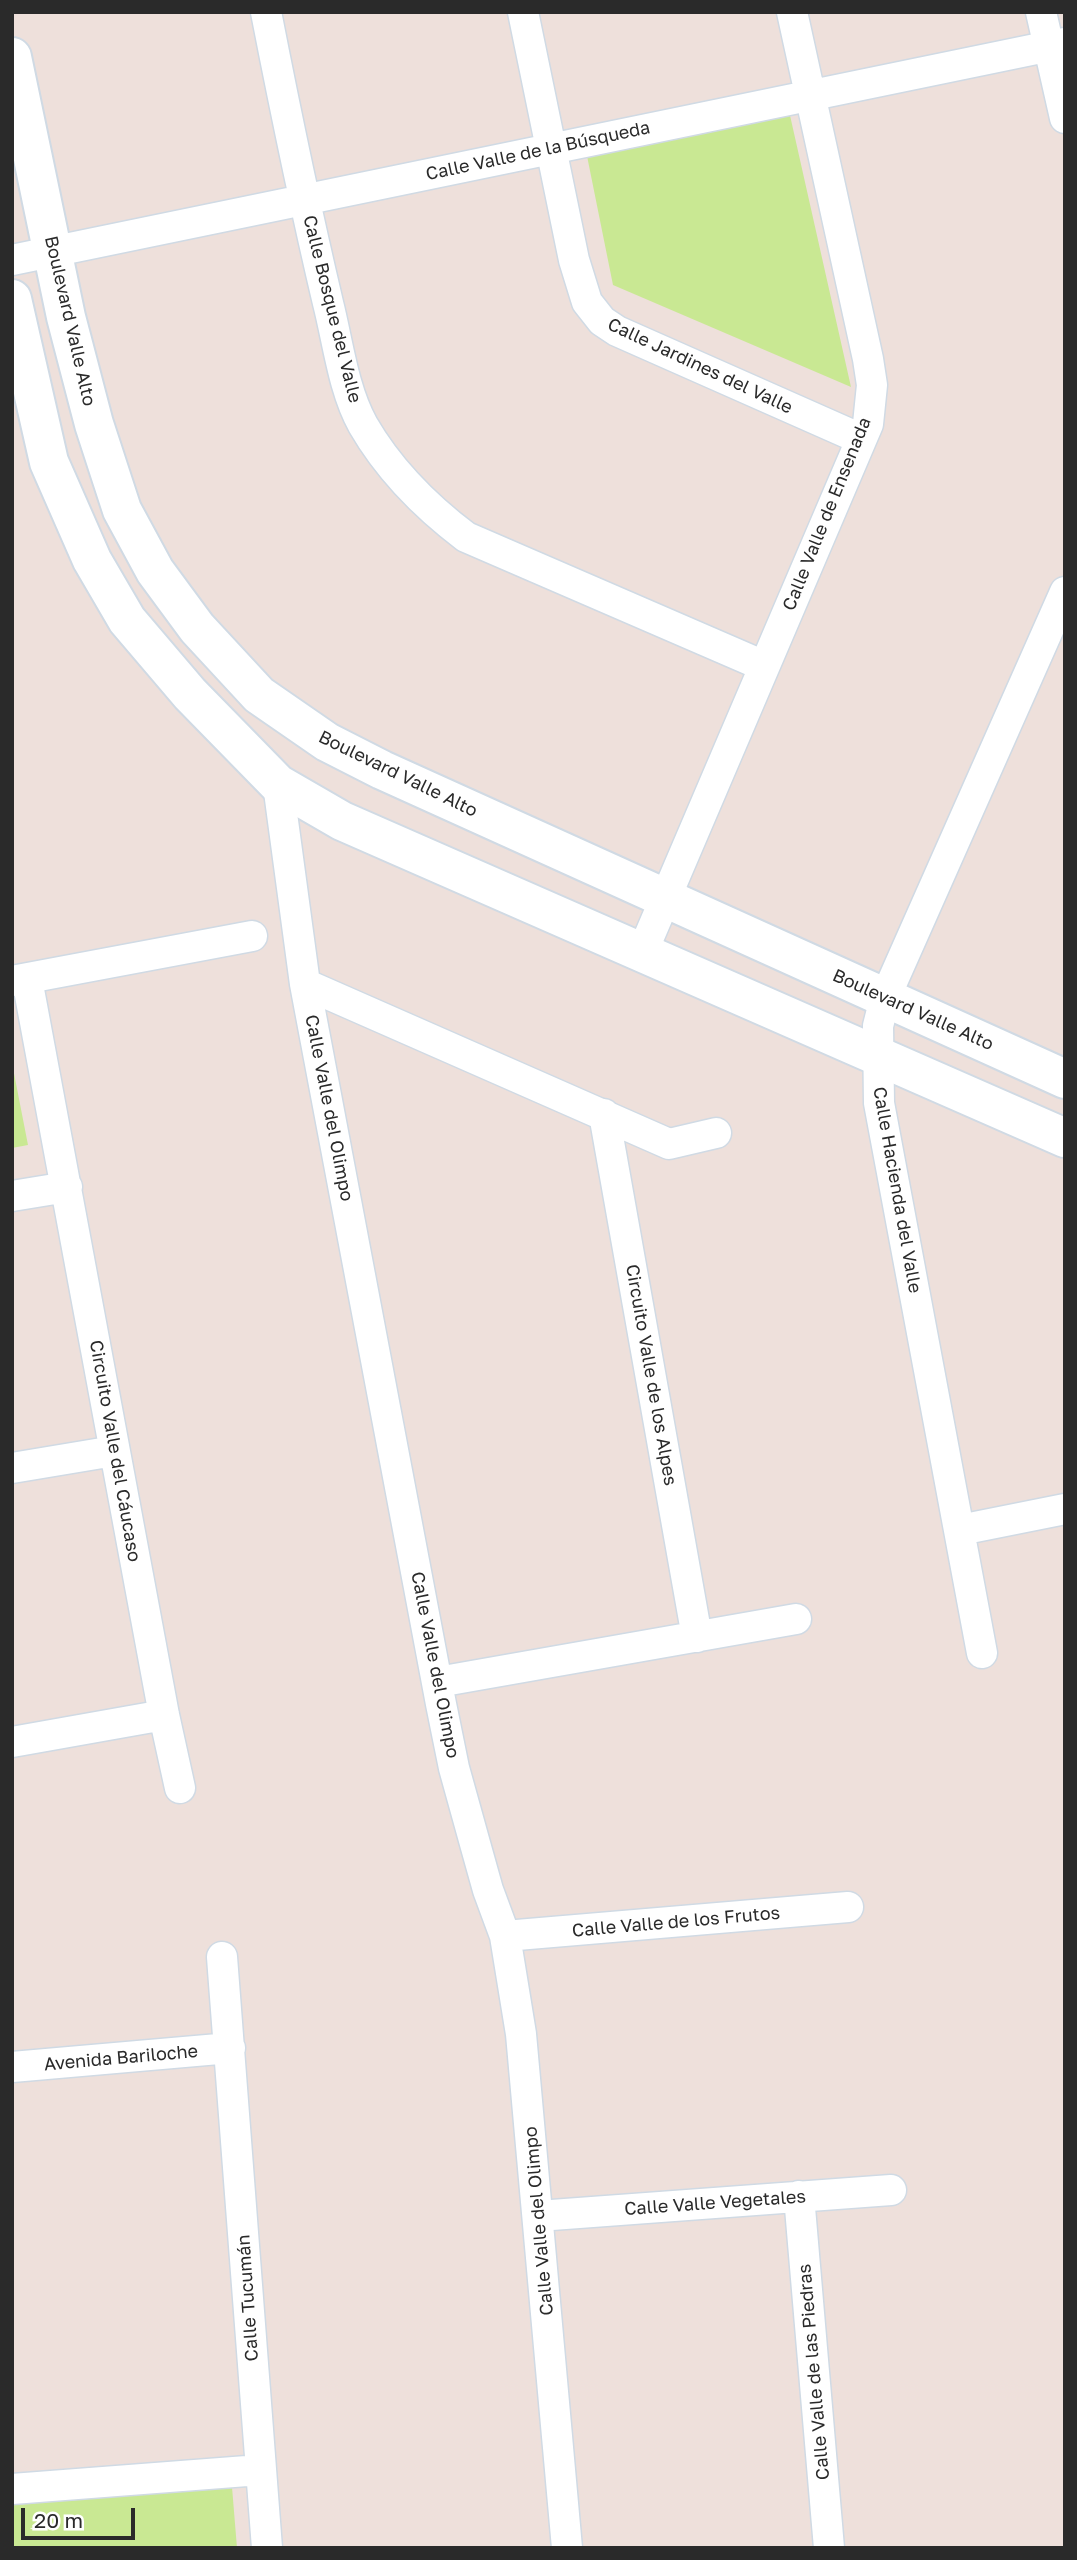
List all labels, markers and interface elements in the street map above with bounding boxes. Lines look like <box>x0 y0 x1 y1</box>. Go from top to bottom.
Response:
street label: Calle Valle de la Búsqueda <box>424 117 652 185</box>
street label: Calle Bosque del Valle <box>298 213 366 405</box>
street label: Boulevard Valle Alto <box>40 234 100 408</box>
street label: Calle Jardines del Valle <box>604 314 796 418</box>
street label: Calle Valle de Ensenada <box>778 414 876 614</box>
street label: Boulevard Valle Alto <box>315 726 481 822</box>
street label: Boulevard Valle Alto <box>829 965 997 1055</box>
street label: Calle Valle del Olimpo <box>300 1013 358 1203</box>
street label: Calle Hacienda del Valle <box>868 1085 926 1295</box>
street label: Circuito Valle de los Alpes <box>621 1263 681 1487</box>
street label: Circuito Valle del Cáucaso <box>85 1338 145 1564</box>
street label: Calle Valle del Olimpo <box>406 1570 464 1760</box>
street label: Calle Valle de los Frutos <box>571 1902 781 1942</box>
street label: Avenida Bariloche <box>43 2041 199 2075</box>
street label: Calle Valle del Olimpo <box>520 2126 558 2316</box>
street label: Calle Valle Vegetales <box>623 2186 807 2220</box>
street label: Calle Tucumán <box>233 2234 263 2362</box>
street label: Calle Valle de las Piedras <box>794 2263 834 2481</box>
scale bar <box>24 2494 138 2538</box>
text: 20 m <box>34 2507 83 2533</box>

